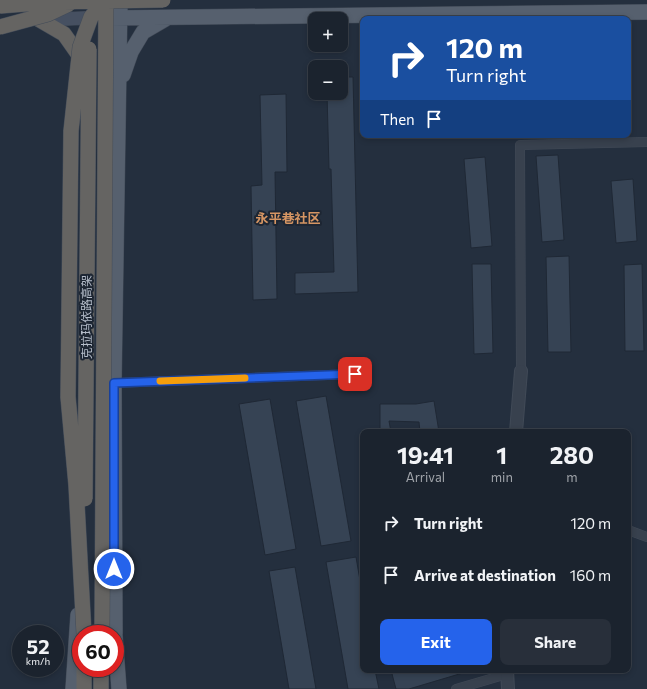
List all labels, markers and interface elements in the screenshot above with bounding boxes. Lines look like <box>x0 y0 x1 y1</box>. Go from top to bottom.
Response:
map controls <box>308 12 348 100</box>
button: + <box>308 12 348 52</box>
text: 120 m <box>446 30 523 64</box>
icon: right <box>380 32 432 84</box>
button: − <box>308 60 348 100</box>
text: Turn right <box>446 64 526 86</box>
icon: arrive <box>423 108 445 130</box>
text: Then <box>380 110 415 128</box>
district label: 永平巷社区 <box>255 210 321 226</box>
street label: 克拉玛依路高架 <box>79 275 93 359</box>
pin <box>338 357 372 391</box>
icon: arrive <box>344 363 366 385</box>
text: 19:41 <box>397 440 454 469</box>
text: 1 <box>496 440 507 469</box>
text: 280 <box>550 440 594 469</box>
text: Arrival <box>406 469 445 485</box>
text: min <box>491 469 513 485</box>
text: m <box>566 469 578 485</box>
icon: right <box>380 512 402 534</box>
text: Turn right <box>414 514 483 532</box>
text: 120 m <box>571 514 611 532</box>
position arrow <box>93 548 135 590</box>
icon: arrive <box>380 564 402 586</box>
text: Arrive at destination <box>414 566 556 584</box>
text: 160 m <box>570 566 611 584</box>
button: Exit <box>380 619 492 665</box>
button: Share <box>500 619 611 665</box>
speed limit sign: 60 <box>72 625 124 677</box>
text: 52 <box>26 634 50 658</box>
text: km/h <box>26 655 50 667</box>

